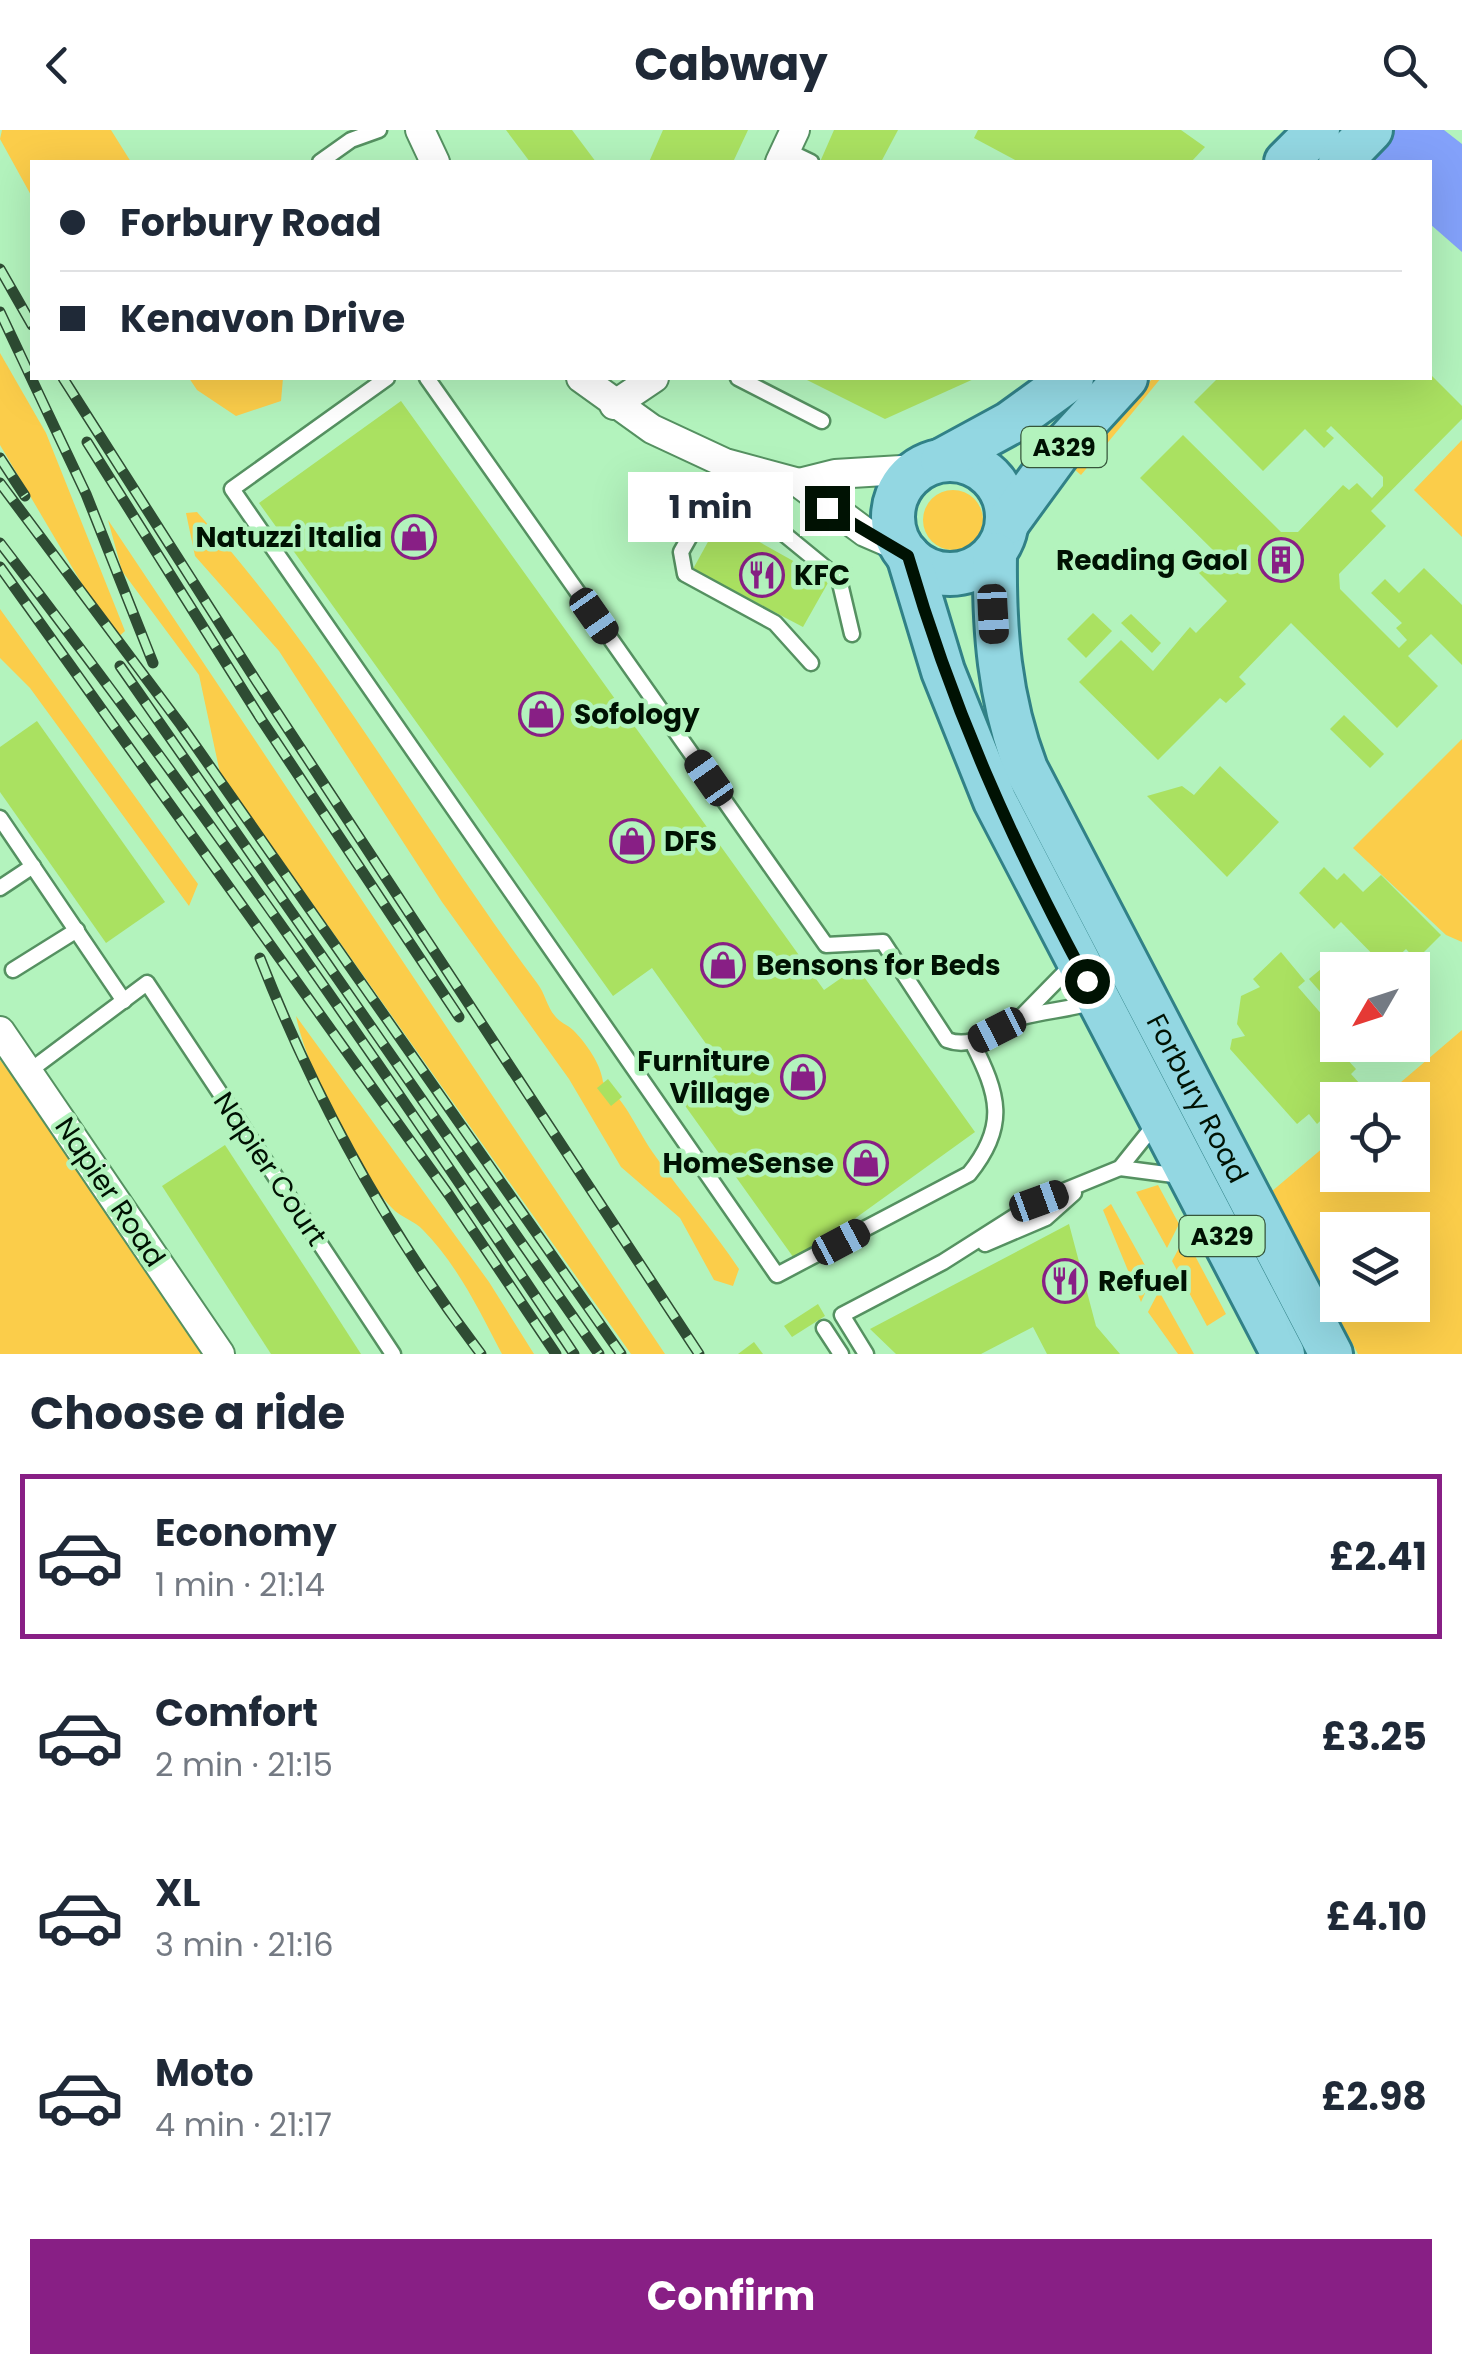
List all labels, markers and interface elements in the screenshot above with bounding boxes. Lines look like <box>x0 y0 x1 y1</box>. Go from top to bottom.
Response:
text: Cabway <box>634 33 828 96</box>
icon: back <box>30 38 85 93</box>
icon: search <box>1377 38 1432 93</box>
text: Forbury Road <box>120 196 382 249</box>
text: Kenavon Drive <box>120 292 405 345</box>
road number: A329 <box>1022 427 1106 467</box>
callout: 1 min <box>627 473 792 543</box>
text: 1 min <box>669 484 752 529</box>
route end <box>805 486 850 531</box>
shop icon: Natuzzi Italia <box>391 514 437 560</box>
place label: Natuzzi Italia <box>196 518 382 557</box>
building icon: Reading Gaol <box>1258 537 1304 583</box>
place label: Reading Gaol <box>1056 541 1248 580</box>
restaurant icon: KFC <box>739 552 785 598</box>
place label: KFC <box>794 556 850 595</box>
car <box>565 583 623 649</box>
car <box>976 583 1010 645</box>
shop icon: Sofology <box>518 691 564 737</box>
place label: Sofology <box>574 695 700 734</box>
car <box>680 745 738 811</box>
shop icon: DFS <box>609 818 655 864</box>
place label: DFS <box>664 822 717 861</box>
shop icon: Bensons for Beds <box>700 942 746 988</box>
place label: Bensons for Beds <box>756 946 1001 985</box>
north arrow <box>1320 952 1430 1062</box>
map controls <box>1320 952 1430 1322</box>
route start <box>1065 959 1110 1004</box>
car <box>963 1003 1031 1057</box>
street label: Forbury Road <box>1137 1007 1258 1190</box>
place label: Furniture Village <box>637 1042 770 1113</box>
shop icon: Furniture Village <box>780 1054 826 1100</box>
button: locate <box>1320 1082 1430 1192</box>
street label: Napier Court <box>204 1084 336 1254</box>
street label: Napier Road <box>46 1110 174 1274</box>
shop icon: HomeSense <box>843 1140 889 1186</box>
place label: HomeSense <box>663 1144 834 1183</box>
car <box>1006 1177 1072 1225</box>
button: layers <box>1320 1212 1430 1322</box>
car <box>807 1215 875 1269</box>
road number: A329 <box>1180 1216 1264 1256</box>
restaurant icon: Refuel <box>1042 1258 1088 1304</box>
place label: Refuel <box>1098 1262 1188 1301</box>
text: Choose a ride <box>30 1382 345 1445</box>
text: Economy <box>155 1506 337 1559</box>
icon: car <box>35 1512 125 1602</box>
text: £2.41 <box>1329 1530 1427 1583</box>
text: 1 min · 21:14 <box>155 1562 325 1607</box>
text: Comfort <box>155 1686 318 1739</box>
icon: car <box>35 1692 125 1782</box>
text: £3.25 <box>1322 1710 1427 1763</box>
text: 2 min · 21:15 <box>155 1742 333 1787</box>
text: XL <box>155 1866 200 1919</box>
icon: car <box>35 1872 125 1962</box>
text: £4.10 <box>1326 1890 1427 1943</box>
text: 3 min · 21:16 <box>155 1922 334 1967</box>
text: Moto <box>155 2046 254 2099</box>
icon: car <box>35 2052 125 2142</box>
text: £2.98 <box>1321 2070 1427 2123</box>
text: 4 min · 21:17 <box>155 2102 332 2147</box>
button: Confirm <box>30 2239 1432 2354</box>

